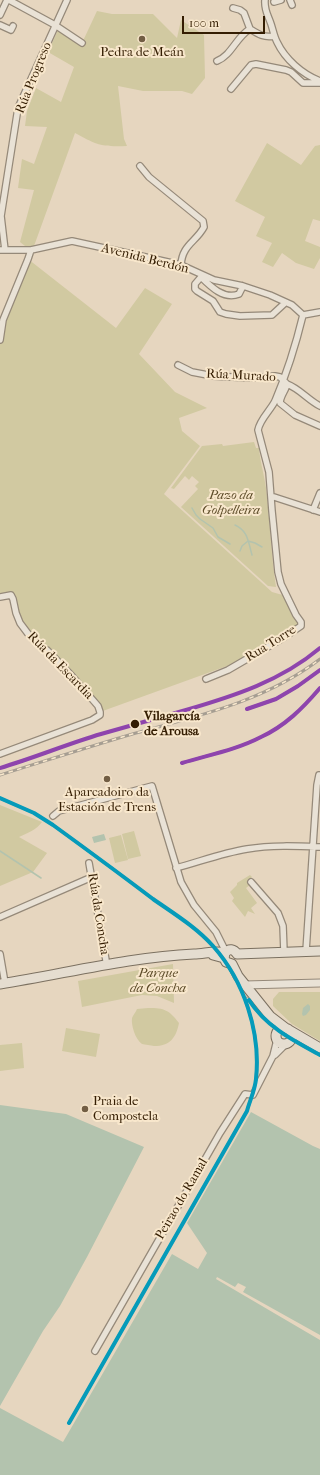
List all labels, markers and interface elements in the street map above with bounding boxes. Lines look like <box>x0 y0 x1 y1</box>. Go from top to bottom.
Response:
scale bar <box>184 8 267 34</box>
text: 100 m <box>189 16 219 30</box>
marker: Pedra de Meán <box>137 34 147 44</box>
street label: Rúa Progreso <box>13 40 55 116</box>
place label: Pedra de Meán <box>100 45 184 61</box>
street label: Avenida Berdón <box>100 241 190 277</box>
street label: Rúa Murado <box>206 366 276 386</box>
park label: Pazo da Golpelleira <box>202 488 260 519</box>
street label: Rua Torre <box>243 622 299 666</box>
street label: Rúa da Escardia <box>24 629 96 703</box>
place label: Vilagarcía de Arousa <box>144 709 200 740</box>
marker: Vilagarcía de Arousa <box>129 718 141 730</box>
marker: Aparcadoiro da Estación de Trens <box>102 774 112 784</box>
place label: Aparcadoiro da Estación de Trens <box>58 785 156 816</box>
street label: Rúa da Concha <box>84 872 112 956</box>
park label: Parque da Concha <box>130 966 186 997</box>
place label: Praia de Compostela <box>93 1094 158 1125</box>
marker: Praia de Compostela <box>80 1104 90 1114</box>
street label: Peirao do Ramal <box>152 1156 212 1242</box>

